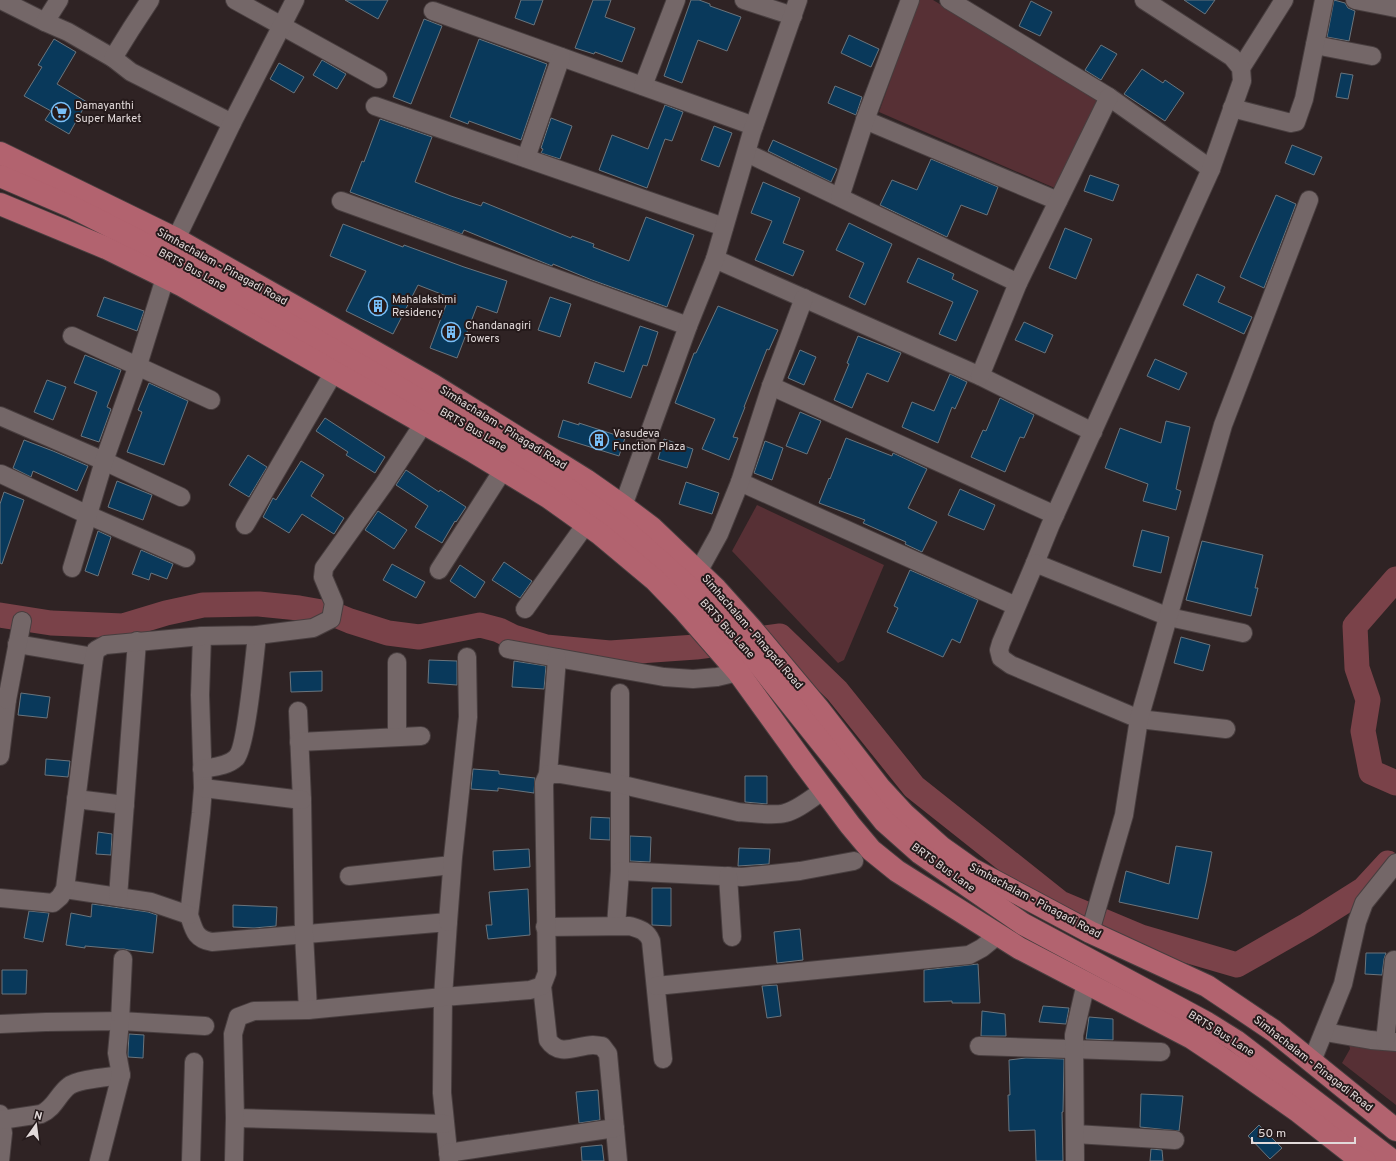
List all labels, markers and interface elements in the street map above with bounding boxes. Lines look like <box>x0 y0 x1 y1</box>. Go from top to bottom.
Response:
place label: Damayanthi Super Market <box>75 99 141 126</box>
supermarket icon: Damayanthi Super Market <box>50 101 72 123</box>
street label: Simhachalam - Pinagadi Road <box>154 225 290 309</box>
street label: BRTS Bus Lane <box>156 246 228 294</box>
place label: Mahalakshmi Residency <box>392 293 456 320</box>
building icon: Mahalakshmi Residency <box>367 295 389 317</box>
place label: Chandanagiri Towers <box>465 319 531 346</box>
building icon: Chandanagiri Towers <box>440 321 462 343</box>
street label: Simhachalam - Pinagadi Road <box>437 383 569 473</box>
street label: BRTS Bus Lane <box>437 405 509 455</box>
place label: Vasudeva Function Plaza <box>613 427 686 454</box>
building icon: Vasudeva Function Plaza <box>588 429 610 451</box>
street label: Simhachalam - Pinagadi Road <box>698 572 806 692</box>
street label: BRTS Bus Lane <box>697 596 757 662</box>
street label: BRTS Bus Lane <box>908 840 978 896</box>
street label: Simhachalam - Pinagadi Road <box>967 860 1103 942</box>
street label: BRTS Bus Lane <box>1185 1008 1257 1060</box>
street label: Simhachalam - Pinagadi Road <box>1251 1013 1375 1115</box>
north arrow <box>16 1105 56 1145</box>
text: N <box>33 1109 44 1124</box>
scale bar <box>1252 1119 1355 1145</box>
text: 50 m <box>1258 1126 1286 1142</box>

